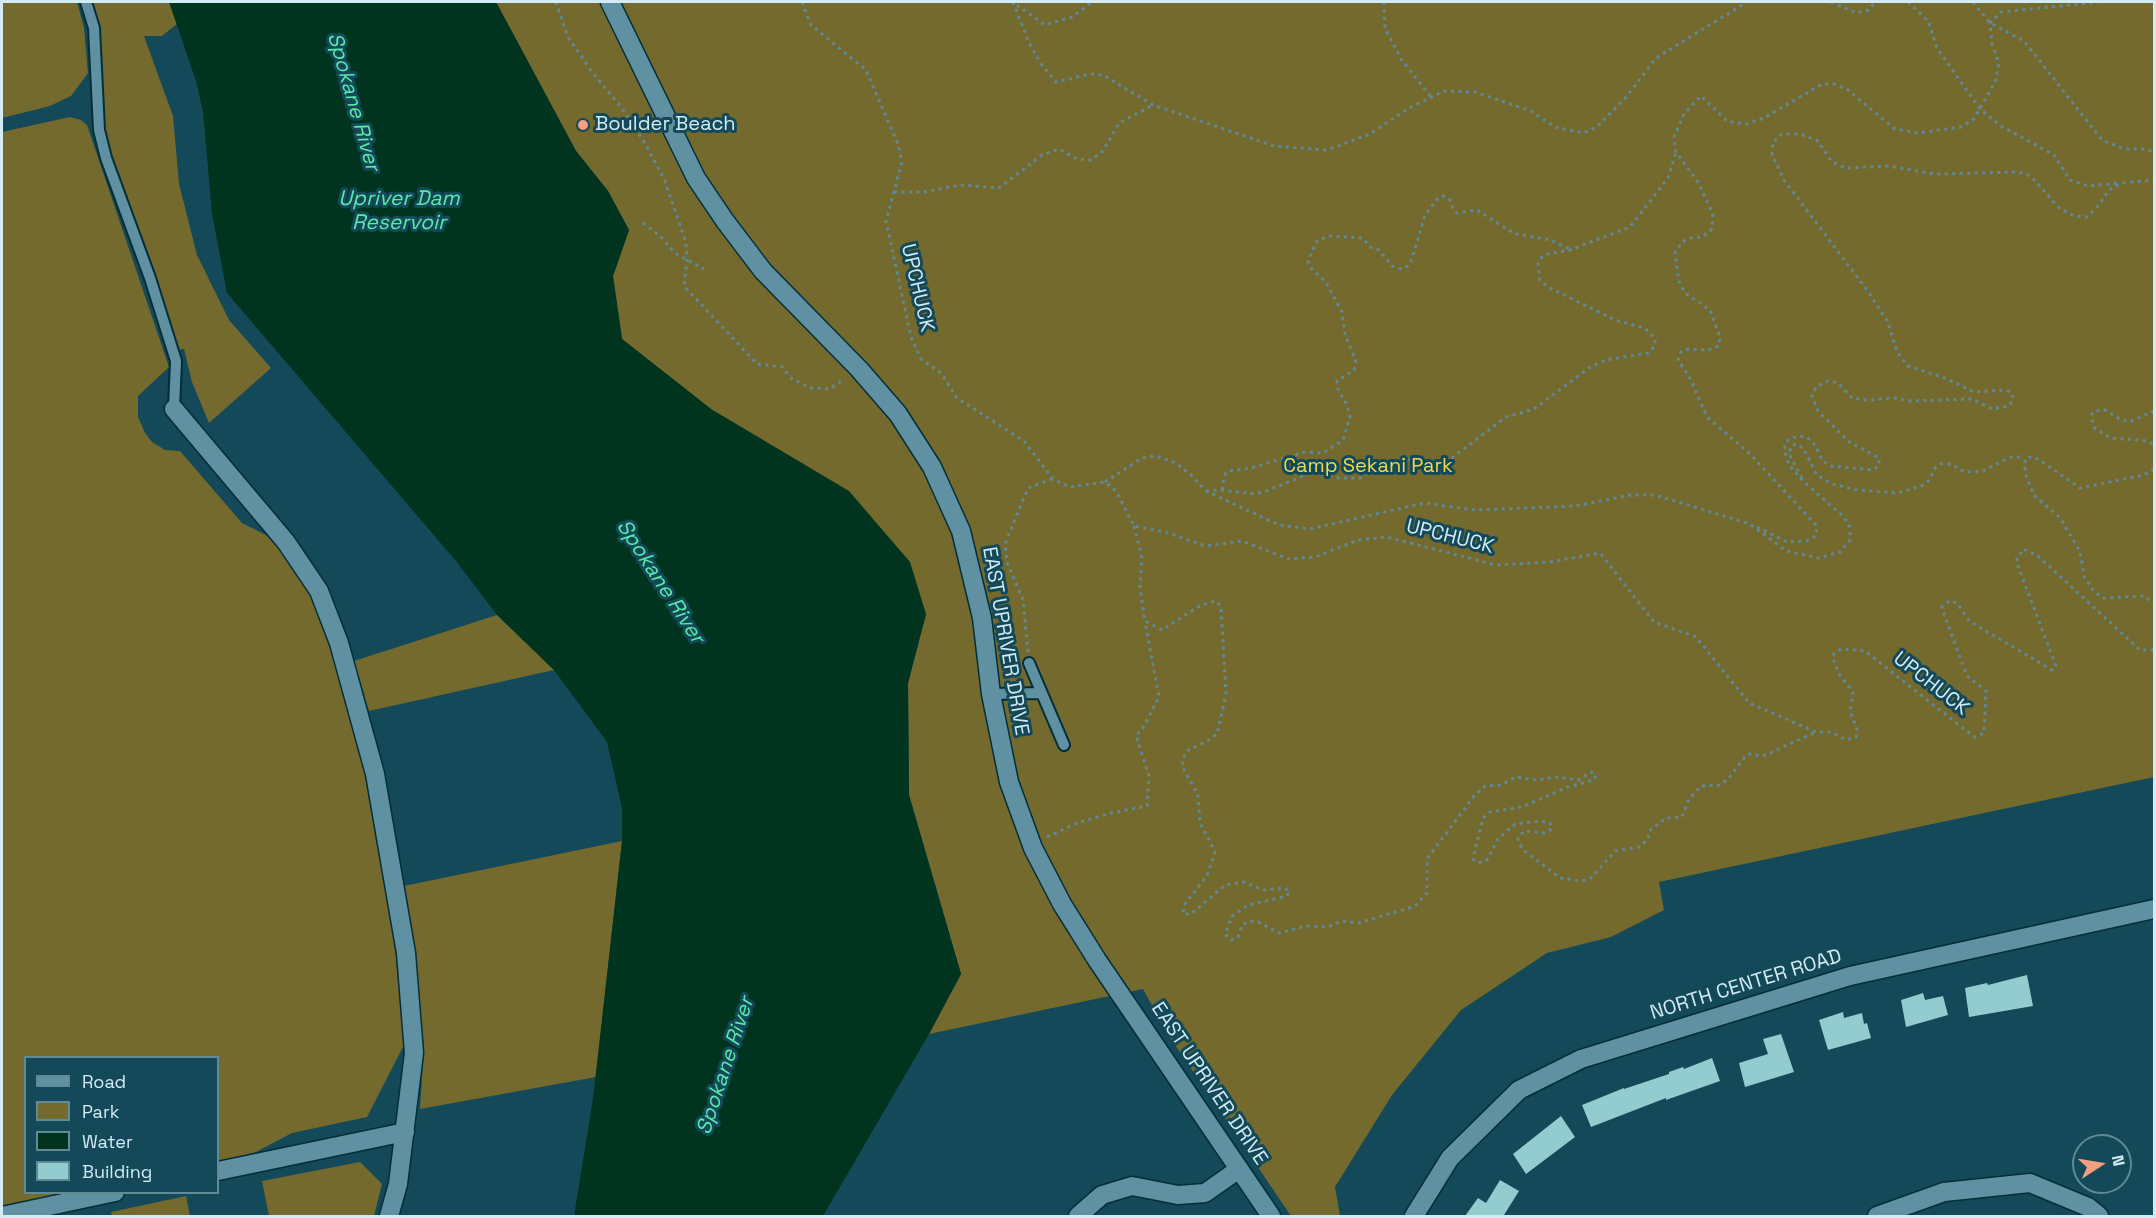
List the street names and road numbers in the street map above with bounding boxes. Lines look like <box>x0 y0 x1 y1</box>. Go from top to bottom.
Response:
street label: UPCHUCK <box>895 242 939 334</box>
street label: UPCHUCK <box>1404 515 1496 559</box>
street label: EAST UPRIVER DRIVE <box>977 545 1033 737</box>
street label: UPCHUCK <box>1888 647 1974 721</box>
street label: NORTH CENTER ROAD <box>1647 944 1845 1026</box>
street label: EAST UPRIVER DRIVE <box>1146 998 1272 1170</box>

